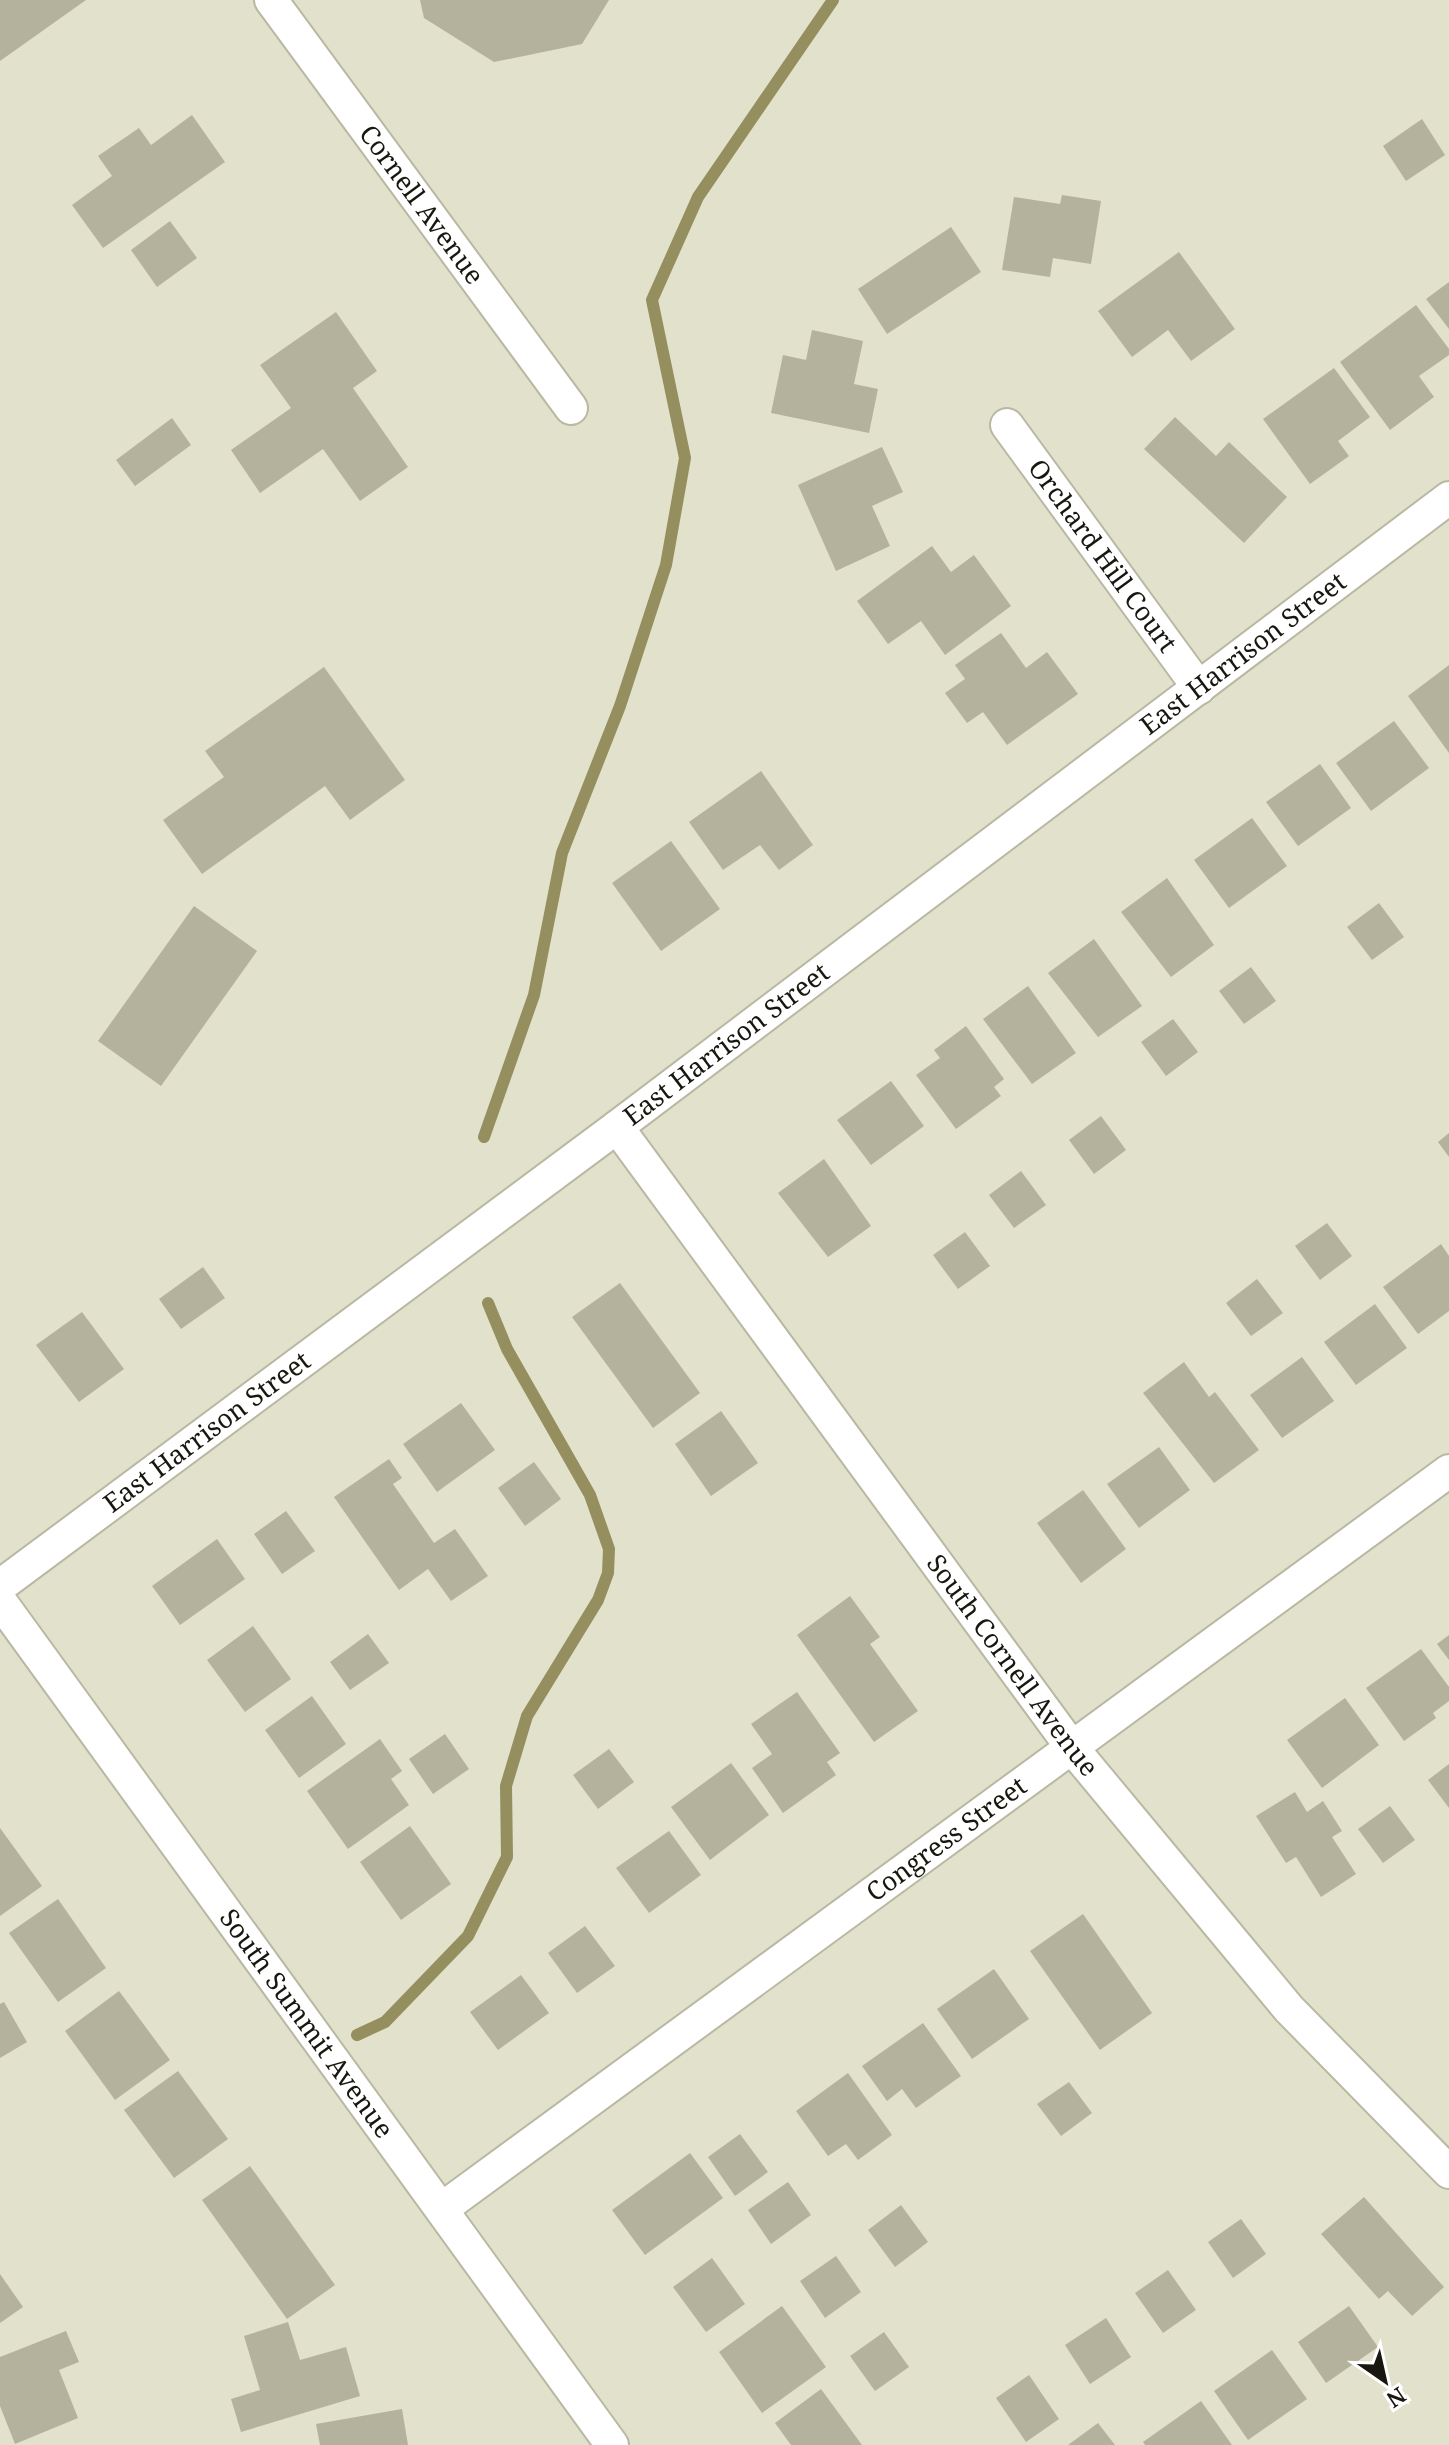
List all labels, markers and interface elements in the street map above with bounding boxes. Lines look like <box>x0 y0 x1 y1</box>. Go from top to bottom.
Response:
street label: Cornell Avenue <box>352 117 493 291</box>
street label: Orchard Hill Court <box>1021 451 1186 659</box>
street label: East Harrison Street <box>1132 563 1353 742</box>
street label: East Harrison Street <box>615 954 836 1133</box>
street label: East Harrison Street <box>96 1342 317 1520</box>
street label: South Cornell Avenue <box>919 1546 1107 1783</box>
street label: Congress Street <box>858 1768 1033 1909</box>
street label: South Summit Avenue <box>212 1901 403 2145</box>
north arrow <box>1345 2341 1425 2421</box>
text: N <box>1381 2381 1412 2416</box>

